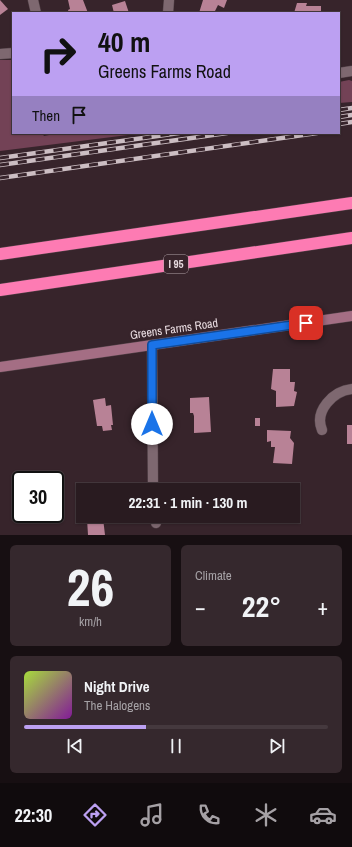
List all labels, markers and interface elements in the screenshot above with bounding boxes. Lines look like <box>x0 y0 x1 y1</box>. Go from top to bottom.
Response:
text: 40 m <box>98 23 150 61</box>
icon: right <box>32 28 84 80</box>
text: Greens Farms Road <box>98 59 231 84</box>
icon: arrive <box>68 104 90 126</box>
text: Then <box>32 105 60 126</box>
road number: I 95 <box>164 255 188 273</box>
pin <box>289 306 323 340</box>
icon: arrive <box>295 312 317 334</box>
street label: Greens Farms Road <box>129 315 219 343</box>
position arrow <box>131 403 173 445</box>
speed limit sign: 30 <box>12 471 64 523</box>
text: 22:31 · 1 min · 130 m <box>129 492 247 513</box>
text: 26 <box>67 552 114 622</box>
text: Climate <box>195 567 232 584</box>
text: 22° <box>242 586 281 626</box>
text: − <box>195 592 206 622</box>
text: + <box>317 592 328 622</box>
text: km/h <box>79 613 102 630</box>
text: Night Drive <box>84 676 150 697</box>
text: The Halogens <box>84 697 150 714</box>
icon: previous <box>64 735 86 757</box>
icon: pause <box>165 735 187 757</box>
icon: next <box>266 735 288 757</box>
icon: directions <box>81 801 109 829</box>
icon: music <box>138 801 166 829</box>
icon: phone <box>195 801 223 829</box>
icon: climate <box>252 801 280 829</box>
icon: car <box>309 801 337 829</box>
text: 22:30 <box>15 803 52 828</box>

